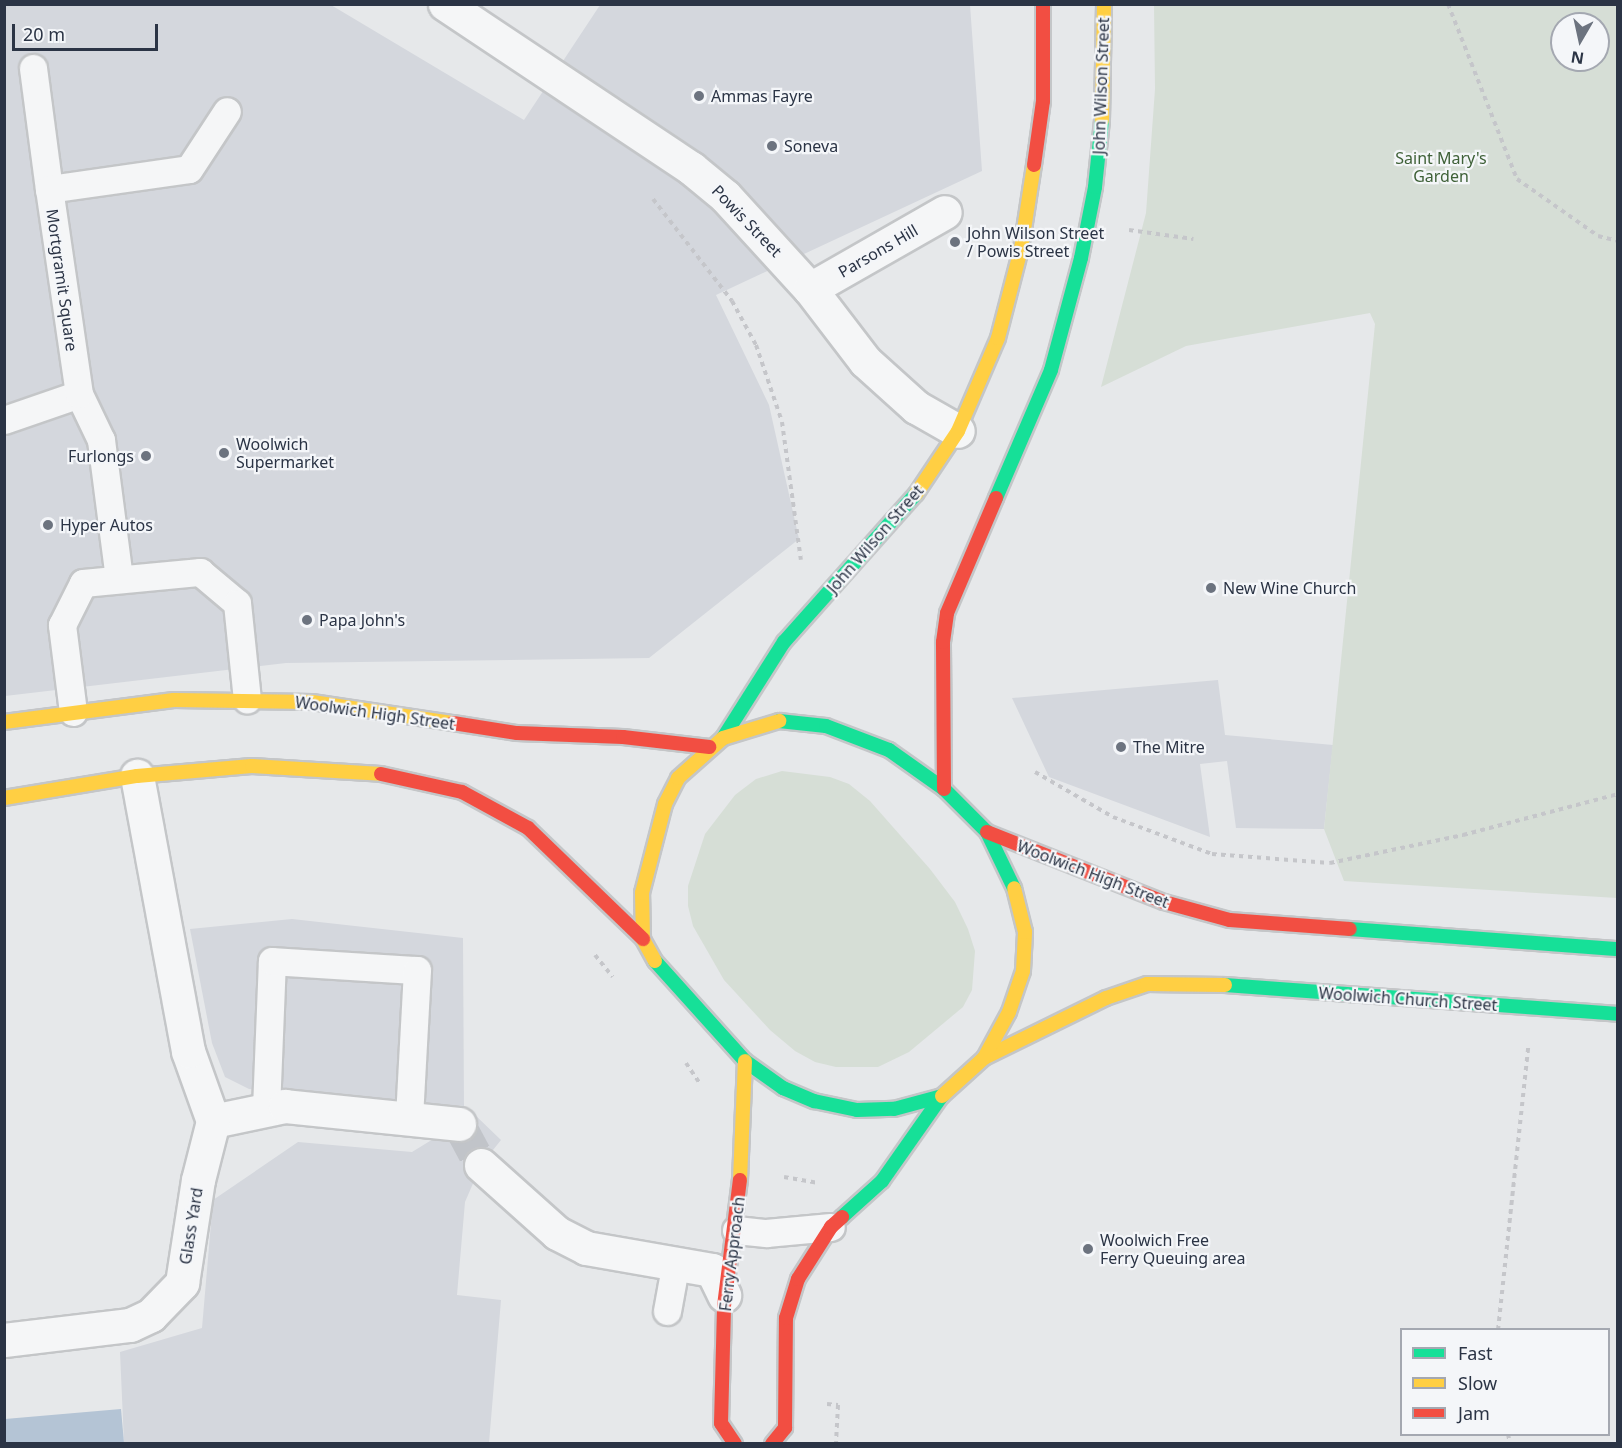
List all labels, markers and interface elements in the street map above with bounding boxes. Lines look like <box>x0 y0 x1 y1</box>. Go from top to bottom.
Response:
scale bar <box>15 12 160 50</box>
north arrow <box>1550 12 1610 72</box>
street label: John Wilson Street <box>1089 17 1113 155</box>
text: 20 m <box>23 22 65 46</box>
text: N <box>1569 46 1586 70</box>
place label: Ammas Fayre <box>711 86 813 106</box>
marker: Ammas Fayre <box>692 89 706 103</box>
place label: Soneva <box>784 136 838 156</box>
marker: Soneva <box>765 139 779 153</box>
park label: Saint Mary's Garden <box>1395 148 1487 186</box>
street label: Powis Street <box>708 181 786 261</box>
street label: Mortgramit Square <box>43 208 81 352</box>
street label: Parsons Hill <box>835 221 921 281</box>
place label: John Wilson Street / Powis Street <box>967 223 1104 261</box>
marker: John Wilson Street / Powis Street <box>948 235 962 249</box>
place label: Woolwich Supermarket <box>236 434 334 472</box>
place label: Furlongs <box>68 446 134 466</box>
marker: Woolwich Supermarket <box>217 446 231 460</box>
marker: Furlongs <box>139 449 153 463</box>
street label: John Wilson Street <box>823 481 927 597</box>
place label: Hyper Autos <box>60 515 153 535</box>
marker: Hyper Autos <box>41 518 55 532</box>
place label: New Wine Church <box>1223 578 1356 598</box>
marker: New Wine Church <box>1204 581 1218 595</box>
place label: Papa John's <box>319 610 405 630</box>
marker: Papa John's <box>300 613 314 627</box>
street label: Woolwich High Street <box>294 692 456 734</box>
place label: The Mitre <box>1133 737 1205 757</box>
marker: The Mitre <box>1114 740 1128 754</box>
street label: Woolwich High Street <box>1014 836 1172 912</box>
street label: Woolwich Church Street <box>1318 983 1498 1015</box>
street label: Glass Yard <box>175 1186 207 1266</box>
street label: Ferry Approach <box>715 1196 749 1312</box>
place label: Woolwich Free Ferry Queuing area <box>1100 1230 1245 1268</box>
marker: Woolwich Free Ferry Queuing area <box>1081 1242 1095 1256</box>
legend <box>1400 1328 1610 1436</box>
text: Fast <box>1458 1341 1493 1365</box>
text: Slow <box>1458 1371 1497 1395</box>
text: Jam <box>1458 1401 1490 1425</box>

